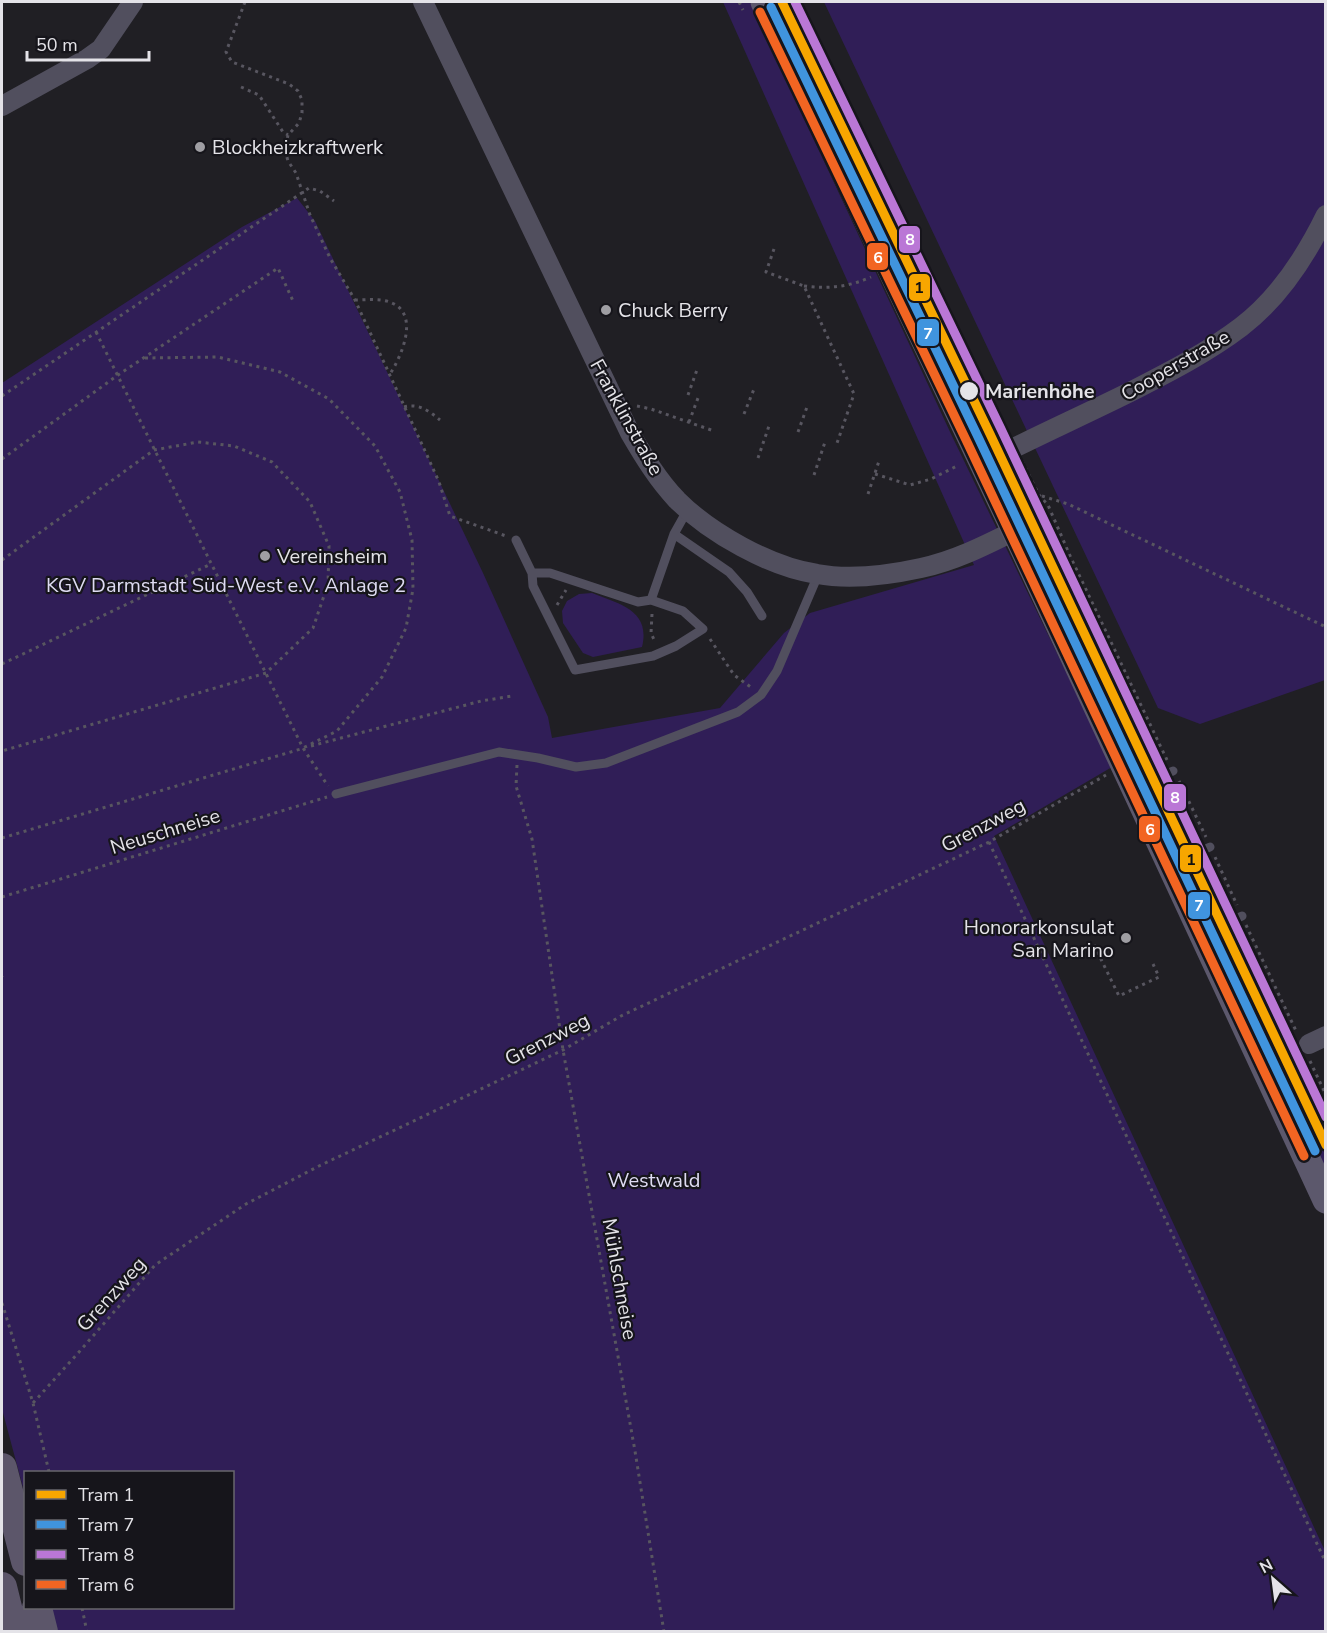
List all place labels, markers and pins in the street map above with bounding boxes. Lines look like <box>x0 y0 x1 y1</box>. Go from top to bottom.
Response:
place label: Blockheizkraftwerk <box>212 134 384 161</box>
marker: Blockheizkraftwerk <box>193 140 207 154</box>
place label: Chuck Berry <box>618 297 729 324</box>
marker: Chuck Berry <box>599 303 613 317</box>
place label: Marienhöhe <box>985 378 1095 405</box>
marker: Marienhöhe <box>958 380 980 402</box>
place label: Vereinsheim <box>276 543 387 570</box>
marker: Vereinsheim <box>258 549 272 563</box>
place label: Honorarkonsulat San Marino <box>964 914 1115 964</box>
marker: Honorarkonsulat San Marino <box>1119 931 1133 945</box>

